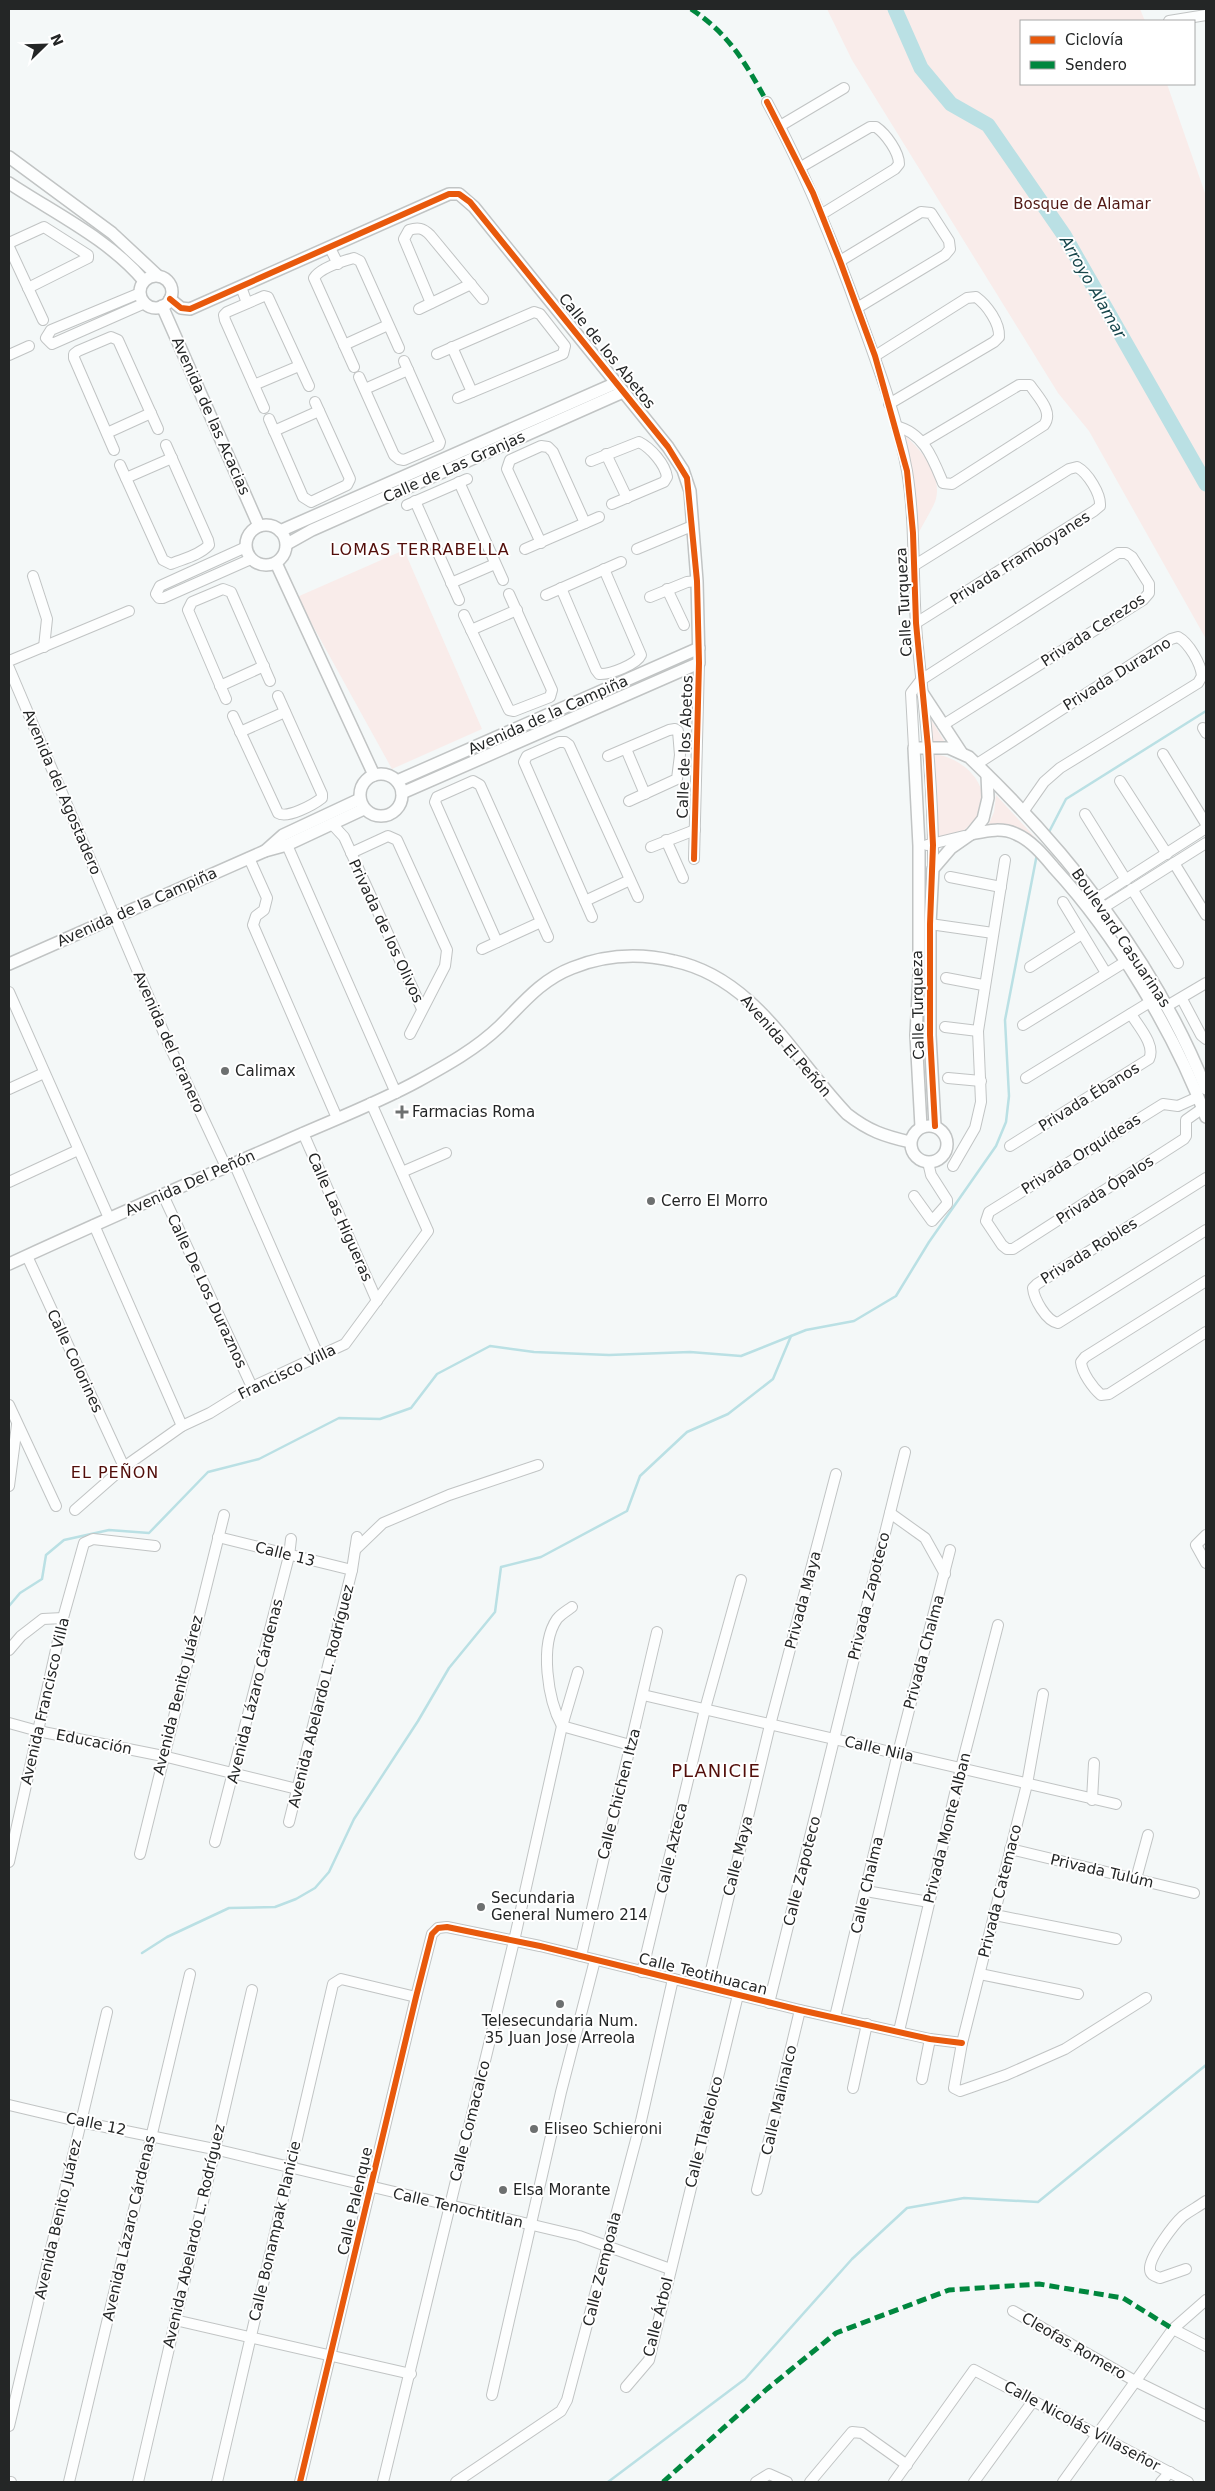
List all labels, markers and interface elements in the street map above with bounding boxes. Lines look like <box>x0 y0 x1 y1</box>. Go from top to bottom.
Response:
north arrow <box>20 20 70 70</box>
legend <box>1020 20 1195 85</box>
text: N <box>47 31 67 48</box>
text: Ciclovía <box>1065 31 1123 49</box>
text: Sendero <box>1065 56 1127 74</box>
park label: Bosque de Alamar <box>1013 195 1152 213</box>
water label: Arroyo Alamar <box>1055 231 1131 343</box>
street label: Calle de los Abetos <box>555 290 659 413</box>
street label: Avenida de las Acacias <box>168 334 254 498</box>
street label: Calle de Las Granjas <box>380 428 528 506</box>
street label: Privada Framboyanes <box>947 507 1093 608</box>
district label: LOMAS TERRABELLA <box>330 540 510 559</box>
street label: Calle Turqueza <box>892 547 916 657</box>
street label: Privada Cerezos <box>1038 590 1148 670</box>
street label: Privada Durazno <box>1060 634 1174 714</box>
street label: Avenida de la Campiña <box>465 672 631 758</box>
street label: Calle de los Abetos <box>674 675 697 819</box>
street label: Avenida del Agostadero <box>19 707 105 877</box>
street label: Privada de los Olivos <box>345 856 427 1006</box>
street label: Avenida de la Campiña <box>54 864 220 950</box>
street label: Boulevard Casuarinas <box>1068 865 1174 1011</box>
street label: Calle Turqueza <box>908 950 928 1060</box>
street label: Avenida del Granero <box>130 968 208 1116</box>
street label: Avenida El Peñón <box>737 991 835 1101</box>
street label: Privada Ébanos <box>1035 1058 1143 1135</box>
place label: Calimax <box>235 1062 296 1080</box>
marker: Calimax <box>219 1065 231 1077</box>
place label: Farmacias Roma <box>412 1103 535 1121</box>
marker: Farmacias Roma <box>396 1106 408 1118</box>
street label: Privada Orquídeas <box>1018 1110 1144 1198</box>
street label: Avenida Del Peñón <box>122 1146 258 1220</box>
street label: Calle Las Higueras <box>304 1150 377 1284</box>
street label: Privada Ópalos <box>1052 1151 1157 1228</box>
place label: Cerro El Morro <box>661 1192 768 1210</box>
marker: Cerro El Morro <box>645 1195 657 1207</box>
street label: Calle De Los Duraznos <box>163 1211 251 1371</box>
street label: Privada Robles <box>1037 1214 1141 1288</box>
street label: Calle Colorines <box>43 1306 107 1416</box>
street label: Francisco Villa <box>235 1341 339 1403</box>
district label: EL PEÑON <box>71 1463 159 1482</box>
street label: Privada Zapoteco <box>844 1530 894 1662</box>
street label: Calle 13 <box>253 1538 317 1570</box>
street label: Privada Maya <box>781 1549 825 1651</box>
street label: Avenida Abelardo L. Rodríguez <box>285 1583 357 1809</box>
street label: Privada Chalma <box>900 1593 948 1711</box>
street label: Avenida Lázaro Cárdenas <box>223 1597 287 1785</box>
street label: Avenida Benito Juárez <box>149 1613 207 1777</box>
street label: Avenida Francisco Villa <box>17 1616 73 1786</box>
street label: Educación <box>54 1726 134 1758</box>
street label: Calle Chichen Itza <box>594 1726 644 1862</box>
street label: Calle Nila <box>843 1732 915 1766</box>
street label: Privada Monte Alban <box>920 1751 974 1905</box>
district label: PLANICIE <box>671 1760 761 1781</box>
street label: Calle Azteca <box>653 1801 691 1895</box>
street label: Calle Maya <box>719 1814 757 1898</box>
street label: Calle Zapoteco <box>780 1814 824 1928</box>
street label: Privada Catemaco <box>975 1823 1025 1959</box>
street label: Calle Chalma <box>847 1835 887 1935</box>
street label: Privada Tulúm <box>1049 1850 1155 1892</box>
place label: Secundaria General Numero 214 <box>491 1889 648 1924</box>
marker: Secundaria General Numero 214 <box>475 1901 487 1913</box>
street label: Calle Teotihuacan <box>637 1949 769 1999</box>
marker: Telesecundaria Num. 35 Juan Jose Arreola <box>554 1998 566 2010</box>
place label: Telesecundaria Num. 35 Juan Jose Arreola <box>481 2012 638 2047</box>
street label: Calle Malinalco <box>758 2043 800 2157</box>
street label: Calle Comacalco <box>446 2058 494 2184</box>
street label: Calle Tlatelolco <box>681 2074 727 2190</box>
street label: Calle 12 <box>64 2109 128 2139</box>
place label: Eliseo Schieroni <box>544 2120 662 2138</box>
street label: Avenida Abelardo L. Rodríguez <box>159 2122 229 2350</box>
marker: Eliseo Schieroni <box>528 2123 540 2135</box>
street label: Avenida Lázaro Cárdenas <box>99 2133 159 2323</box>
street label: Avenida Benito Juárez <box>31 2137 85 2301</box>
street label: Calle Bonampak Planicie <box>245 2139 305 2323</box>
street label: Calle Palenque <box>334 2145 376 2257</box>
place label: Elsa Morante <box>513 2181 611 2199</box>
street label: Calle Tenochtitlan <box>391 2184 525 2232</box>
marker: Elsa Morante <box>497 2184 509 2196</box>
street label: Calle Zempoala <box>579 2210 625 2328</box>
street label: Calle Árbol <box>638 2275 677 2359</box>
street label: Cleofas Romero <box>1018 2309 1130 2383</box>
street label: Calle Nicolás Villaseñor <box>1001 2377 1164 2475</box>

